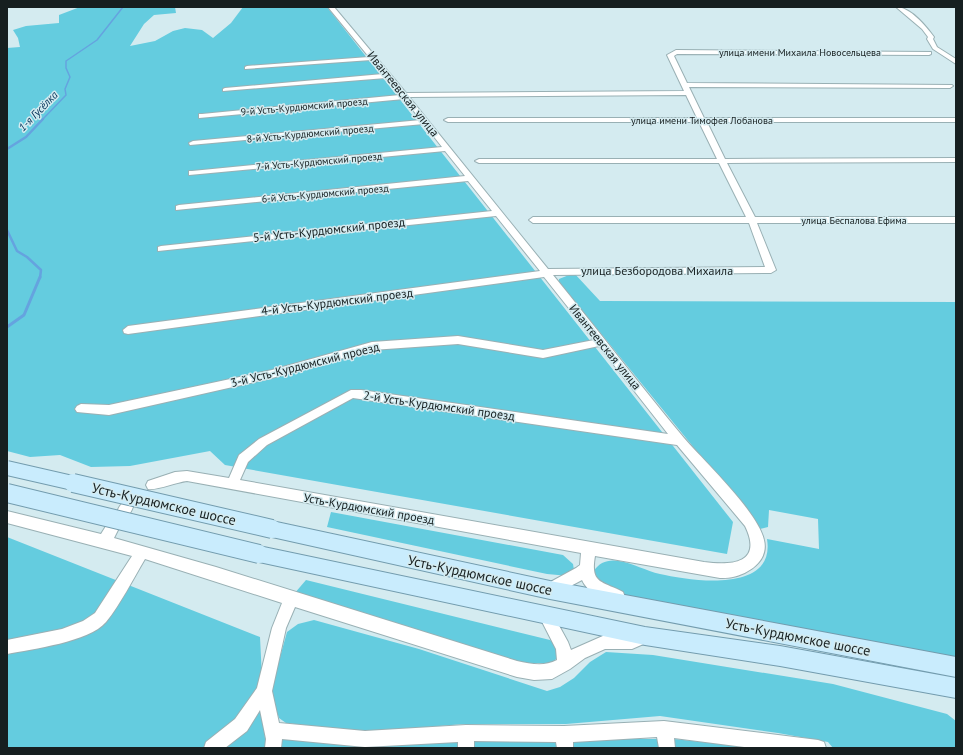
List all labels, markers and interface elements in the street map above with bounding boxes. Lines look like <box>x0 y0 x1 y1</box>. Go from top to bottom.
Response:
street label: улица имени Михаила Новосельцева <box>719 46 881 59</box>
street label: Ивантеевская улица <box>364 48 443 140</box>
water label: 1-я Гусёлка <box>15 88 61 134</box>
street label: 9-й Усть-Курдюмский проезд <box>240 94 369 119</box>
street label: улица имени Тимофея Лобанова <box>631 114 773 127</box>
street label: 8-й Усть-Курдюмский проезд <box>246 121 375 146</box>
street label: 7-й Усть-Курдюмский проезд <box>255 149 383 173</box>
street label: 6-й Усть-Курдюмский проезд <box>261 181 390 206</box>
street label: 5-й Усть-Курдюмский проезд <box>252 214 406 245</box>
street label: улица Беспалова Ефима <box>801 214 907 227</box>
street label: улица Безбородова Михаила <box>581 263 733 278</box>
street label: 4-й Усть-Курдюмский проезд <box>260 285 414 318</box>
street label: Ивантеевская улица <box>566 301 645 393</box>
street label: 3-й Усть-Курдюмский проезд <box>229 339 381 390</box>
street label: 2-й Усть-Курдюмский проезд <box>362 387 516 424</box>
street label: Усть-Курдюмское шоссе <box>90 479 238 529</box>
street label: Усть-Курдюмский проезд <box>303 490 436 527</box>
street label: Усть-Курдюмское шоссе <box>406 551 554 599</box>
street label: Усть-Курдюмское шоссе <box>724 614 872 660</box>

